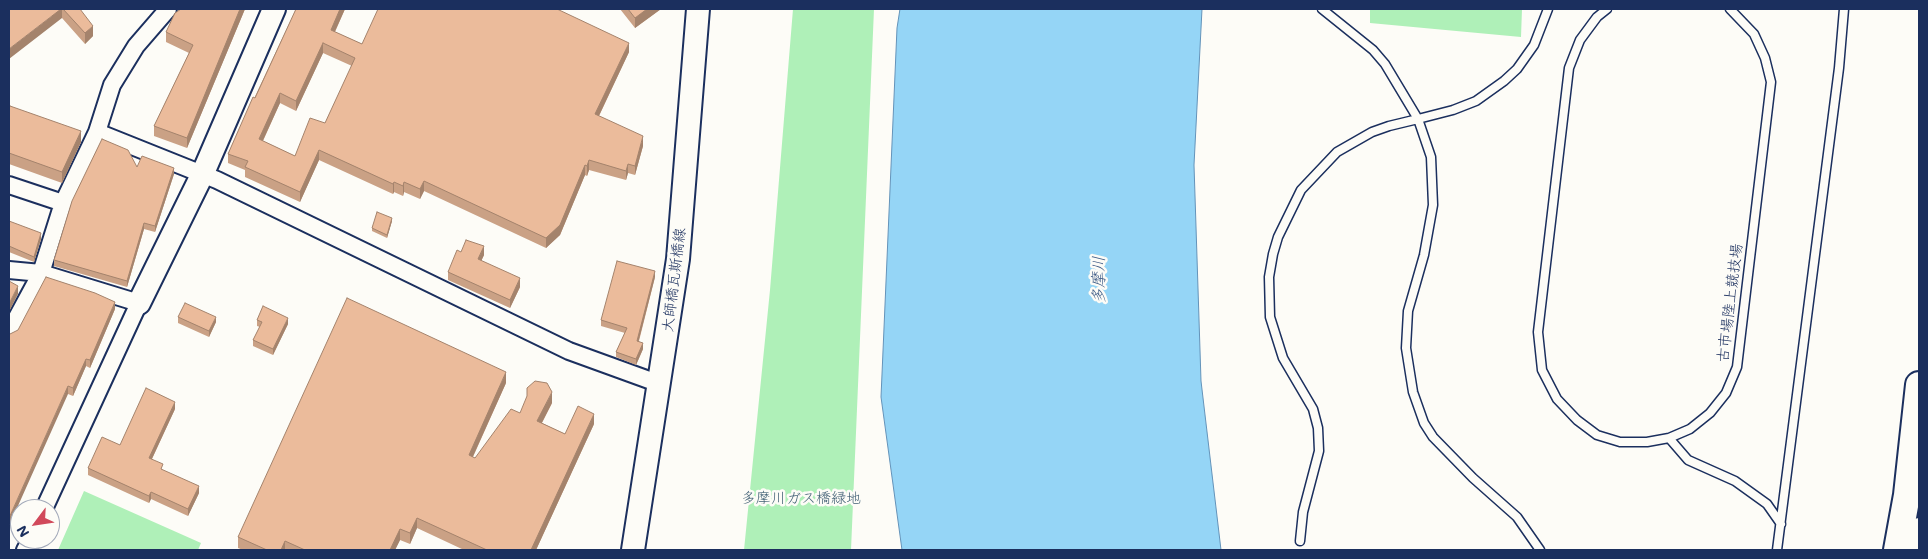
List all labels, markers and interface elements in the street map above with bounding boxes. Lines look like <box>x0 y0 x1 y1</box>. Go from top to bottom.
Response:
street label: 大師橋瓦斯橋線 <box>659 227 689 333</box>
street label: 古市場陸上競技場 <box>1714 242 1746 364</box>
water label: 多摩川 <box>1089 256 1109 304</box>
park label: 多摩川ガス橋緑地 <box>741 489 861 507</box>
north arrow <box>10 499 60 549</box>
text: N <box>12 522 33 541</box>

